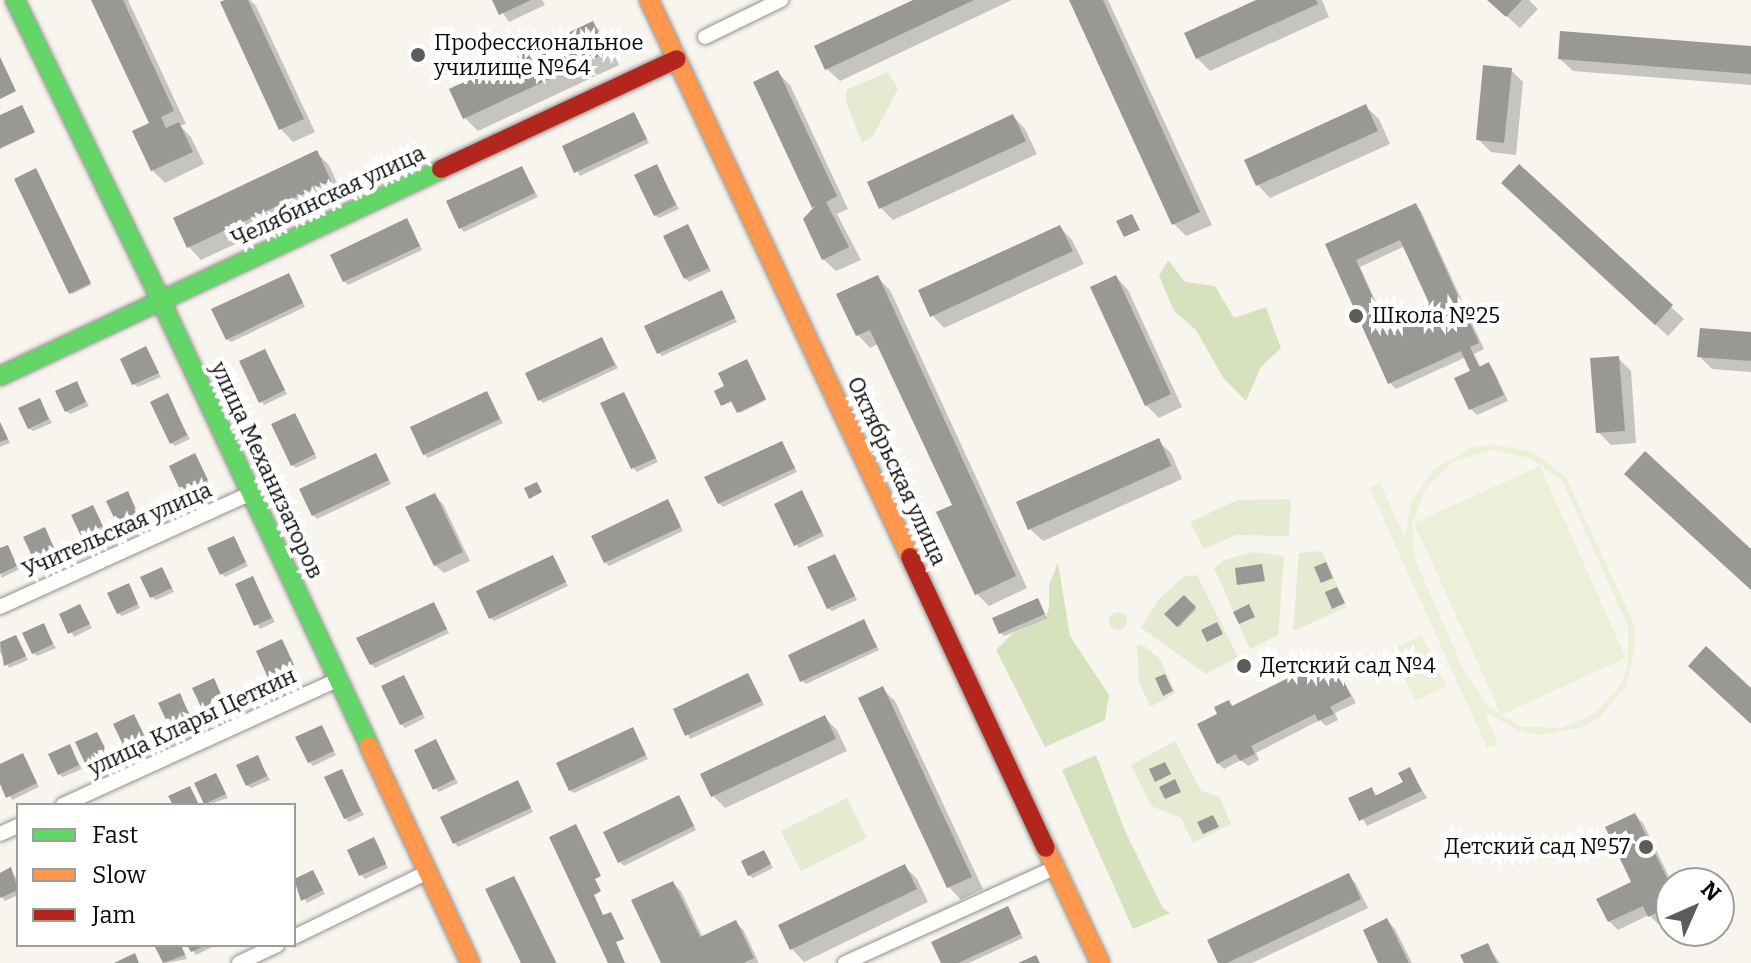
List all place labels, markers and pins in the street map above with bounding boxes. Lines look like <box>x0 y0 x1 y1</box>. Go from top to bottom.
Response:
place label: Профессиональное училище №64 <box>434 29 644 80</box>
marker: Профессиональное училище №64 <box>409 46 427 64</box>
place label: Школа №25 <box>1372 303 1500 329</box>
marker: Школа №25 <box>1347 307 1365 325</box>
place label: Детский сад №4 <box>1260 653 1436 679</box>
marker: Детский сад №4 <box>1235 657 1253 675</box>
place label: Детский сад №57 <box>1445 834 1630 860</box>
marker: Детский сад №57 <box>1637 838 1655 856</box>

